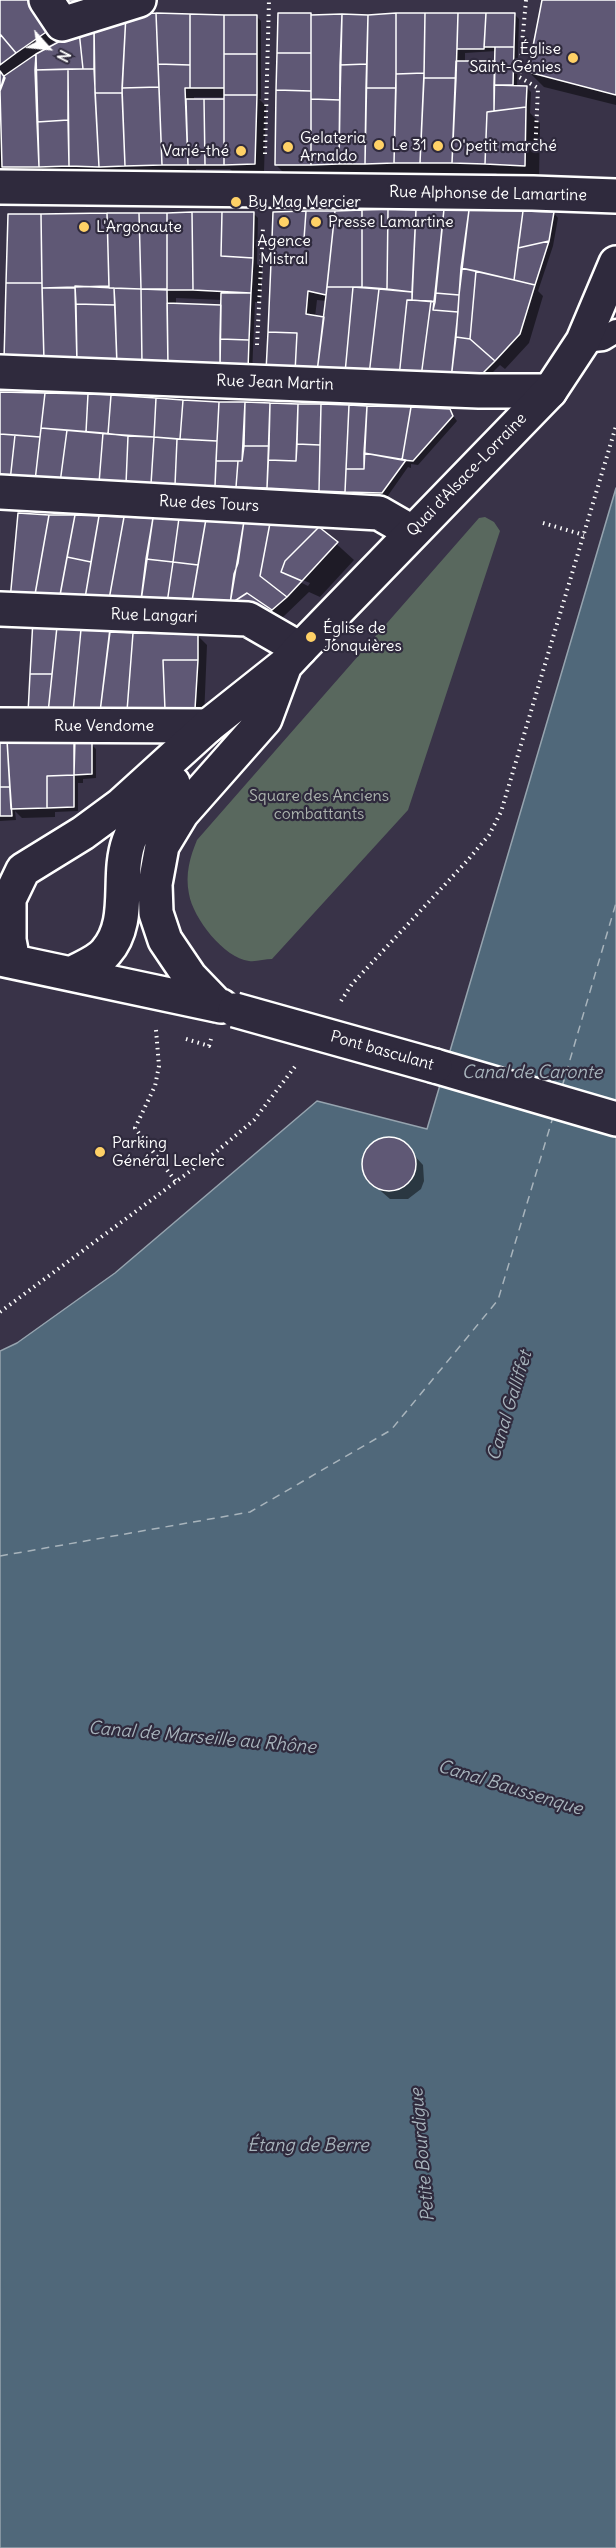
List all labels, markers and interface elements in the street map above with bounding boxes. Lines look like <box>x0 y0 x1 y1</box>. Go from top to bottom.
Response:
north arrow <box>18 18 78 78</box>
place label: Église Saint-Génies <box>469 39 561 77</box>
text: N <box>53 47 75 66</box>
marker: Église Saint-Génies <box>566 51 580 65</box>
place label: Gelateria Arnaldo <box>300 128 366 166</box>
place label: Le 31 <box>391 135 427 155</box>
place label: O'petit marché <box>450 136 557 156</box>
marker: Le 31 <box>372 138 386 152</box>
marker: O'petit marché <box>431 139 445 153</box>
marker: Gelateria Arnaldo <box>281 140 295 154</box>
place label: Varié-thé <box>162 141 229 161</box>
marker: Varié-thé <box>234 144 248 158</box>
street label: Rue Alphonse de Lamartine <box>389 183 587 205</box>
place label: By Mag Mercier <box>248 192 361 212</box>
marker: By Mag Mercier <box>229 195 243 209</box>
place label: Presse Lamartine <box>328 212 454 232</box>
marker: Agence Mistral <box>277 215 291 229</box>
marker: Presse Lamartine <box>309 215 323 229</box>
place label: L'Argonaute <box>96 217 182 237</box>
marker: L'Argonaute <box>77 220 91 234</box>
place label: Agence Mistral <box>257 231 311 269</box>
street label: Rue Jean Martin <box>216 371 334 395</box>
street label: Quai d'Alsace-Lorraine <box>403 409 531 541</box>
street label: Rue des Tours <box>158 492 260 516</box>
street label: Rue Langari <box>110 605 198 627</box>
place label: Église de Jonquières <box>323 618 402 656</box>
marker: Église de Jonquières <box>304 630 318 644</box>
street label: Rue Vendome <box>54 716 154 736</box>
park label: Square des Anciens combattants <box>249 786 389 824</box>
street label: Pont basculant <box>328 1027 436 1075</box>
water label: Canal de Caronte <box>462 1062 602 1084</box>
place label: Parking Général Leclerc <box>112 1133 225 1171</box>
marker: Parking Général Leclerc <box>93 1145 107 1159</box>
water label: Canal Galliffet <box>483 1349 537 1463</box>
water label: Canal de Marseille au Rhône <box>87 1717 317 1759</box>
water label: Canal Baussenque <box>435 1756 585 1820</box>
water label: Petite Bourdigue <box>406 2087 440 2223</box>
water label: Étang de Berre <box>247 2135 369 2157</box>

